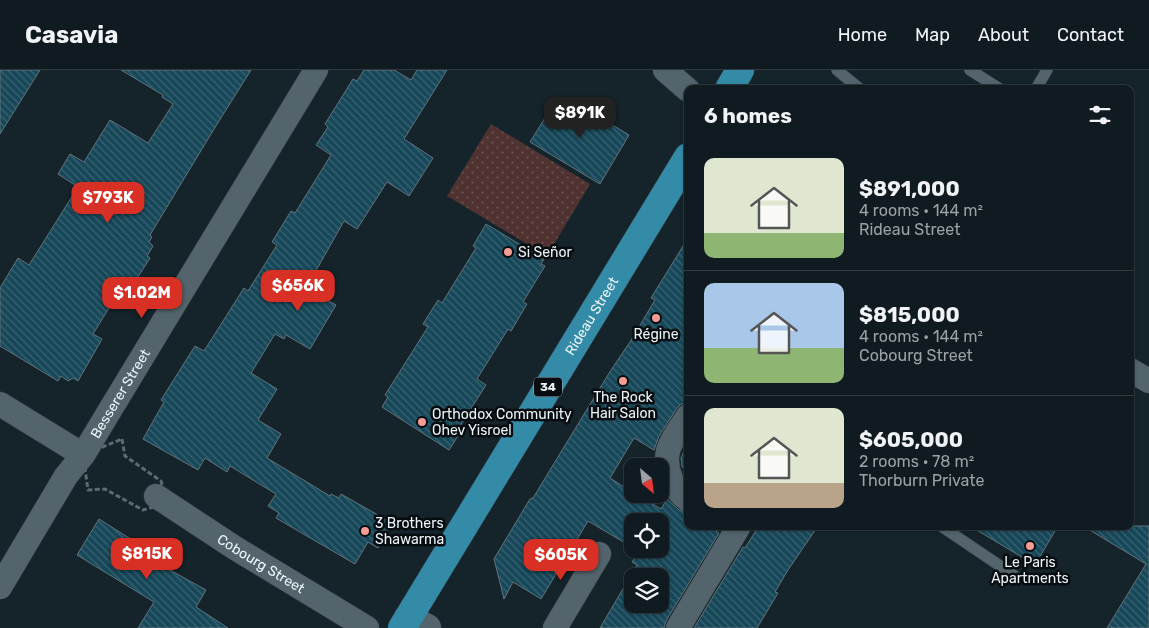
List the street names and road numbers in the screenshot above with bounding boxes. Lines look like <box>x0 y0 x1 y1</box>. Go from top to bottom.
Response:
street label: Rideau Street <box>562 273 622 359</box>
street label: Besserer Street <box>87 346 154 441</box>
road number: 34 <box>534 378 562 396</box>
street label: Cobourg Street <box>214 531 308 598</box>

